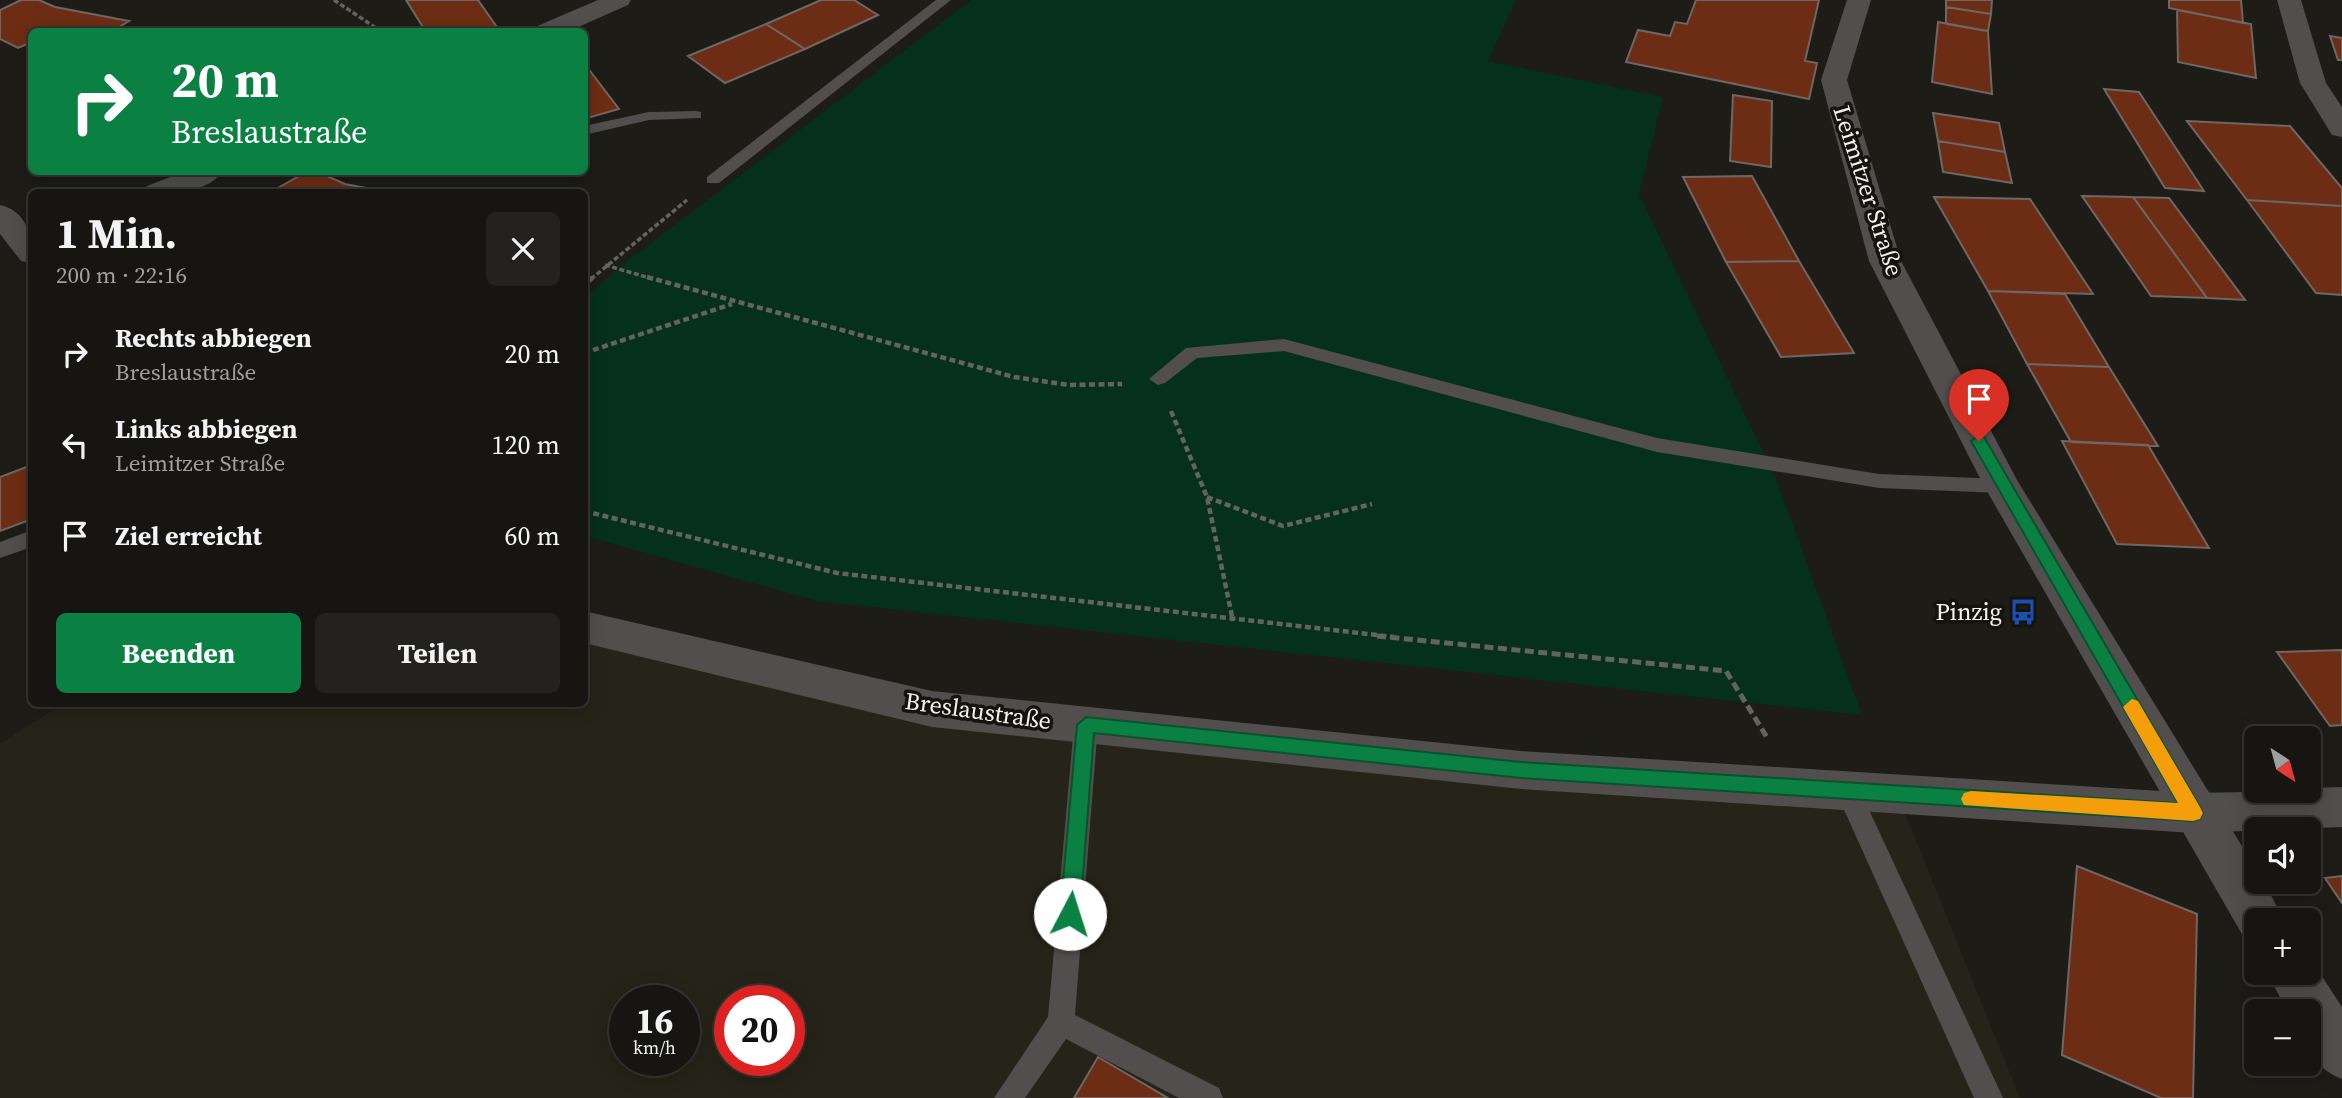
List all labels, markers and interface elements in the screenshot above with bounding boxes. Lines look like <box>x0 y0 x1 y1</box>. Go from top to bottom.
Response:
text: 20 m <box>171 46 279 113</box>
icon: right <box>56 56 147 147</box>
street label: Leimitzer Straße <box>1825 101 1912 280</box>
text: Breslaustraße <box>171 110 367 154</box>
text: 1 Min. <box>56 204 177 262</box>
button: close <box>486 212 560 286</box>
text: 200 m · 22:16 <box>56 259 187 291</box>
text: Rechts abbiegen <box>115 320 312 356</box>
icon: right <box>56 335 94 373</box>
text: 20 m <box>505 336 560 372</box>
text: Breslaustraße <box>115 356 256 388</box>
pin <box>1949 369 2009 441</box>
icon: arrive <box>1960 380 1998 418</box>
text: Links abbiegen <box>115 411 298 447</box>
icon: left <box>56 426 94 464</box>
text: 120 m <box>492 427 560 463</box>
text: Leimitzer Straße <box>115 447 285 479</box>
icon: arrive <box>56 517 94 555</box>
text: Ziel erreicht <box>115 518 262 554</box>
text: 60 m <box>505 518 560 554</box>
place label: Pinzig <box>1935 595 2002 628</box>
bus stop icon: Pinzig <box>2008 597 2038 627</box>
button: Beenden <box>56 613 301 693</box>
button: Teilen <box>315 613 560 693</box>
street label: Breslaustraße <box>903 684 1053 737</box>
north arrow <box>2244 726 2320 803</box>
map controls <box>2244 726 2321 1076</box>
button: sound <box>2244 817 2321 894</box>
position arrow <box>1033 877 1107 951</box>
button: + <box>2244 908 2321 985</box>
speed limit sign: 20 <box>714 985 805 1076</box>
text: 16 <box>636 997 673 1045</box>
button: − <box>2244 999 2321 1076</box>
text: km/h <box>633 1035 676 1060</box>

